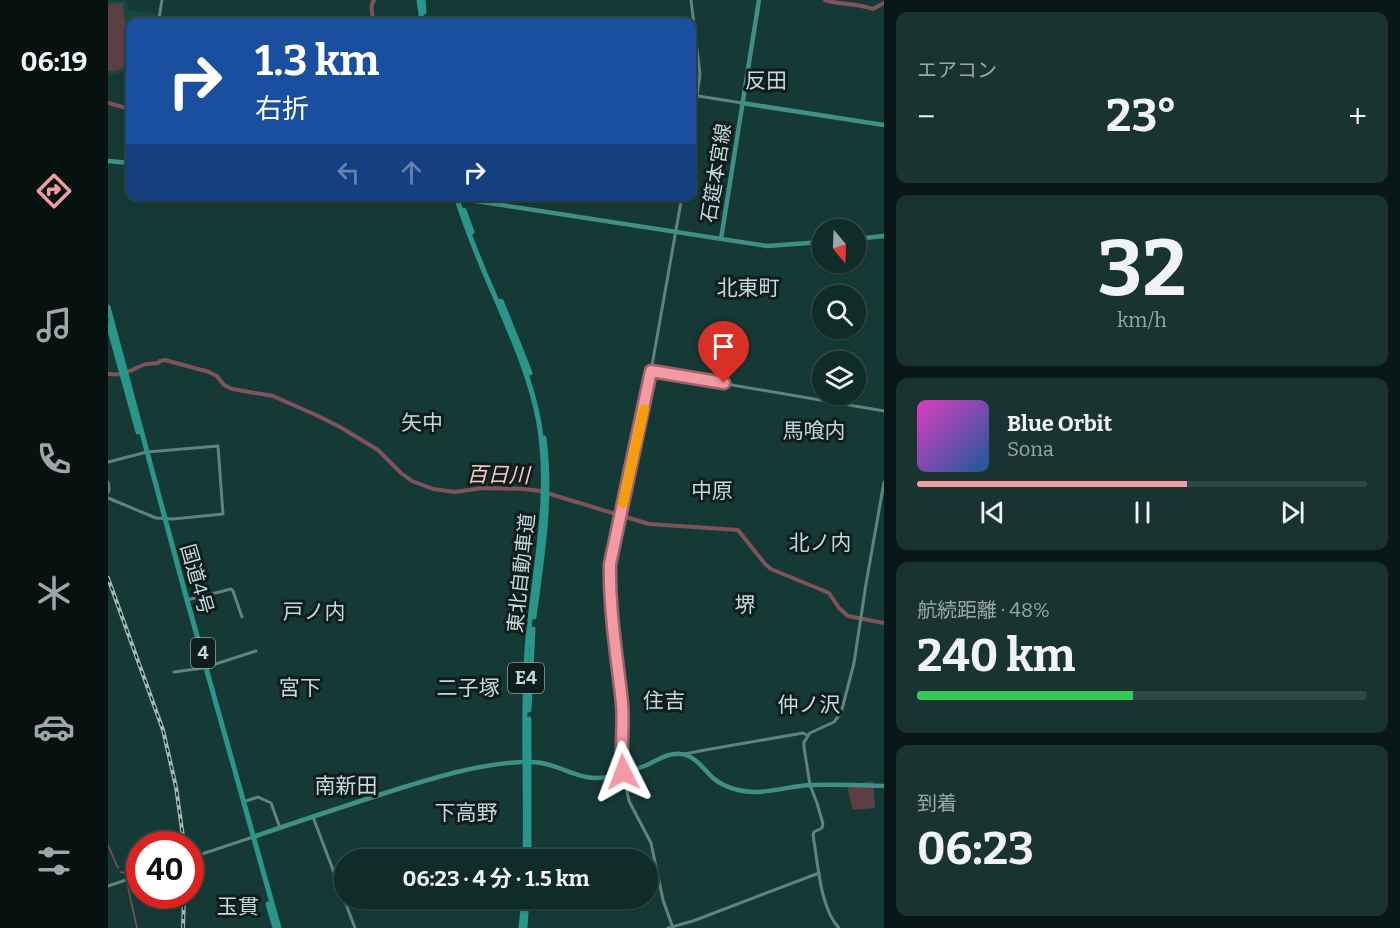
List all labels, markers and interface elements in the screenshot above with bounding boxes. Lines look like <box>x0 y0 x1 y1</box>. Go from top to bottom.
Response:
text: 1.3 km <box>255 36 379 86</box>
icon: right <box>156 42 234 120</box>
text: 06:19 <box>20 46 88 78</box>
text: エアコン <box>917 58 997 82</box>
district label: 反田 <box>745 68 787 94</box>
text: 23° <box>1106 89 1177 143</box>
text: 右折 <box>255 93 309 125</box>
text: − <box>917 97 935 137</box>
text: + <box>1348 97 1367 137</box>
street label: 石筵本宮線 <box>696 122 736 224</box>
icon: left <box>332 156 365 189</box>
icon: ahead <box>395 156 428 189</box>
icon: right <box>458 156 491 189</box>
icon: directions <box>33 170 75 212</box>
north arrow <box>812 219 866 273</box>
map controls <box>812 219 866 405</box>
text: 32 <box>1098 222 1186 316</box>
district label: 北東町 <box>717 275 780 301</box>
button: search <box>812 285 866 339</box>
icon: music <box>33 304 75 346</box>
text: km/h <box>1117 308 1167 332</box>
pin <box>698 321 749 383</box>
icon: arrive <box>707 330 740 363</box>
button: layers <box>812 351 866 405</box>
district label: 矢中 <box>401 410 443 436</box>
text: Blue Orbit <box>1007 410 1112 437</box>
district label: 馬喰内 <box>783 418 846 444</box>
text: Sona <box>1007 437 1054 461</box>
icon: phone <box>33 438 75 480</box>
water label: 百日川 <box>466 461 532 489</box>
district label: 中原 <box>691 478 733 504</box>
icon: previous <box>976 496 1009 529</box>
icon: pause <box>1126 496 1159 529</box>
icon: next <box>1276 496 1309 529</box>
street label: 東北自動車道 <box>503 512 539 634</box>
district label: 北ノ内 <box>789 530 852 556</box>
street label: 国道4号 <box>176 541 218 617</box>
icon: climate <box>33 572 75 614</box>
district label: 堺 <box>735 592 756 618</box>
text: 航続距離 · 48% <box>917 598 1050 622</box>
district label: 戸ノ内 <box>283 599 346 625</box>
text: 240 km <box>917 629 1075 683</box>
road number: 4 <box>191 638 215 668</box>
road number: E4 <box>508 663 544 693</box>
district label: 宮下 <box>279 675 321 701</box>
district label: 二子塚 <box>437 675 500 701</box>
district label: 住吉 <box>643 688 685 714</box>
district label: 仲ノ沢 <box>778 692 841 718</box>
icon: car <box>33 706 75 748</box>
position arrow <box>591 740 655 804</box>
district label: 南新田 <box>315 773 378 799</box>
text: 到着 <box>917 791 957 815</box>
district label: 下高野 <box>435 800 498 826</box>
text: 06:23 <box>917 822 1034 876</box>
speed limit sign: 40 <box>126 831 204 909</box>
icon: filters <box>33 840 75 882</box>
text: 06:23 · 4 分 · 1.5 km <box>402 865 590 892</box>
district label: 玉貫 <box>217 894 259 920</box>

